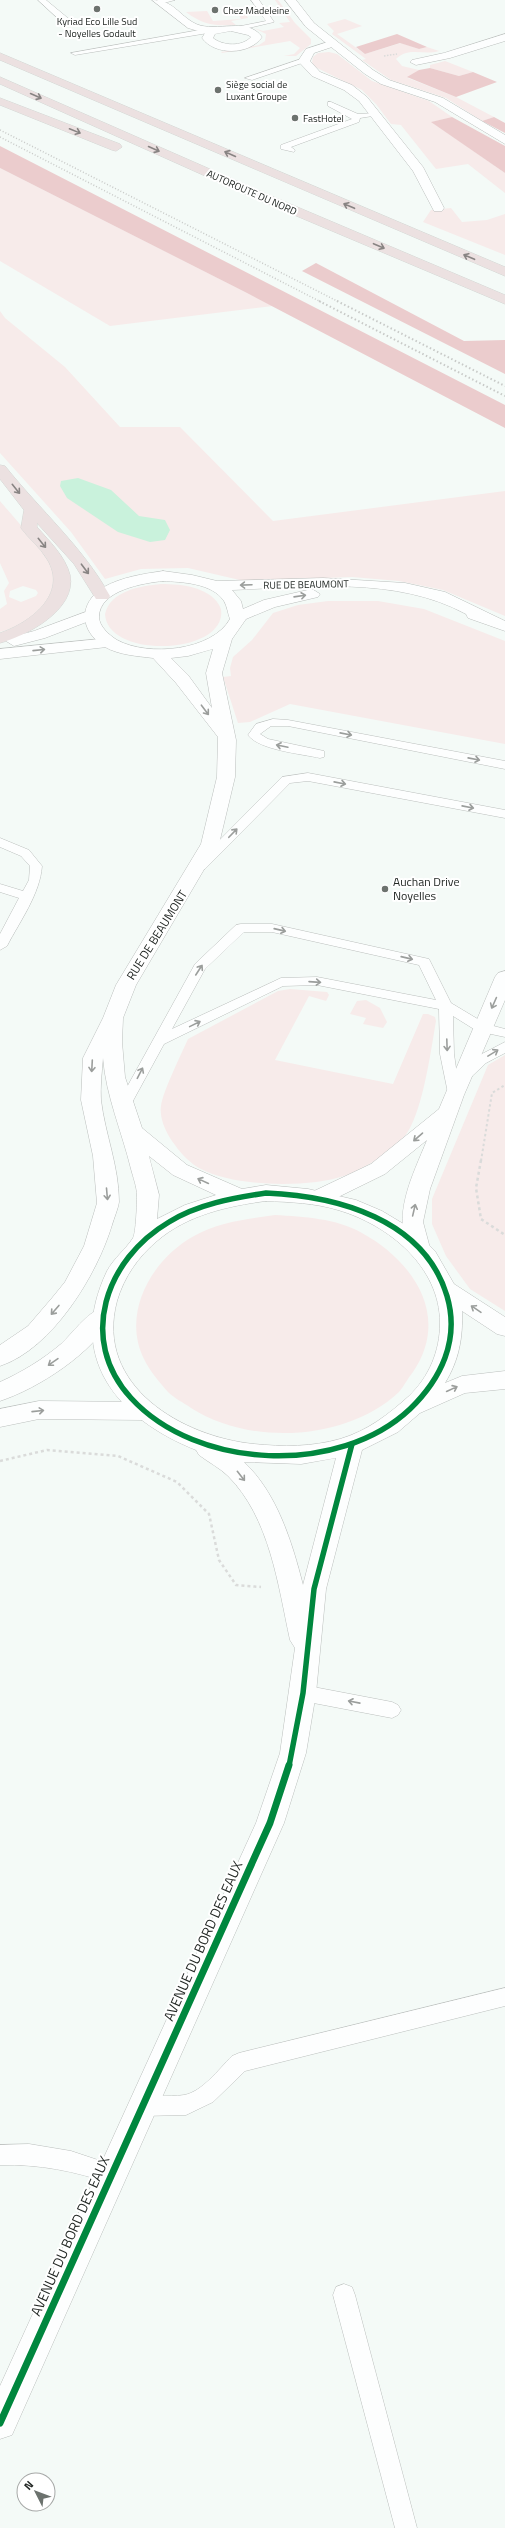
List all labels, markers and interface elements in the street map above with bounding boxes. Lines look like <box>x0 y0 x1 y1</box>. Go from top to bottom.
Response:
place label: Chez Madeleine <box>223 3 289 18</box>
marker: Kyriad Eco Lille Sud - Noyelles Godault <box>92 4 102 14</box>
marker: Chez Madeleine <box>210 5 220 15</box>
place label: Kyriad Eco Lille Sud - Noyelles Godault <box>57 14 137 41</box>
place label: Siège social de Luxant Groupe <box>226 77 287 104</box>
marker: Siège social de Luxant Groupe <box>213 85 223 95</box>
one-way arrow <box>29 93 41 100</box>
place label: FastHotel <box>303 111 344 126</box>
marker: FastHotel <box>290 113 300 123</box>
one-way arrow <box>69 128 81 135</box>
one-way arrow <box>148 146 160 153</box>
one-way arrow <box>224 150 236 158</box>
street label: AUTOROUTE DU NORD <box>204 166 299 219</box>
one-way arrow <box>344 202 356 209</box>
one-way arrow <box>372 243 384 250</box>
one-way arrow <box>463 253 475 260</box>
one-way arrow <box>11 484 20 494</box>
one-way arrow <box>37 538 46 548</box>
one-way arrow <box>81 564 89 575</box>
street label: RUE DE BEAUMONT <box>263 576 350 593</box>
one-way arrow <box>240 581 253 589</box>
one-way arrow <box>294 592 307 600</box>
one-way arrow <box>32 646 45 653</box>
one-way arrow <box>200 704 209 715</box>
one-way arrow <box>339 730 352 738</box>
one-way arrow <box>276 742 289 750</box>
one-way arrow <box>467 756 480 764</box>
one-way arrow <box>333 779 346 787</box>
one-way arrow <box>461 804 474 812</box>
one-way arrow <box>228 828 238 838</box>
place label: Auchan Drive Noyelles <box>393 872 460 905</box>
marker: Auchan Drive Noyelles <box>380 884 390 894</box>
street label: RUE DE BEAUMONT <box>121 886 192 983</box>
one-way arrow <box>273 926 286 934</box>
one-way arrow <box>400 955 413 963</box>
one-way arrow <box>195 965 203 976</box>
one-way arrow <box>308 978 321 985</box>
one-way arrow <box>489 996 497 1008</box>
one-way arrow <box>188 1020 200 1027</box>
one-way arrow <box>443 1038 451 1051</box>
one-way arrow <box>487 1049 499 1057</box>
one-way arrow <box>89 1059 96 1072</box>
one-way arrow <box>137 1067 144 1079</box>
one-way arrow <box>413 1133 423 1142</box>
one-way arrow <box>197 1177 209 1184</box>
one-way arrow <box>104 1187 111 1200</box>
one-way arrow <box>411 1204 419 1217</box>
one-way arrow <box>50 1305 59 1315</box>
one-way arrow <box>470 1305 481 1313</box>
one-way arrow <box>48 1358 59 1366</box>
one-way arrow <box>446 1385 458 1392</box>
one-way arrow <box>31 1407 44 1415</box>
one-way arrow <box>236 1470 245 1481</box>
one-way arrow <box>348 1698 361 1706</box>
street label: AVENUE DU BORD DES EAUX <box>158 1857 247 2024</box>
street label: AVENUE DU BORD DES EAUX <box>25 2152 114 2319</box>
north arrow <box>16 2472 56 2512</box>
text: N <box>20 2477 37 2493</box>

